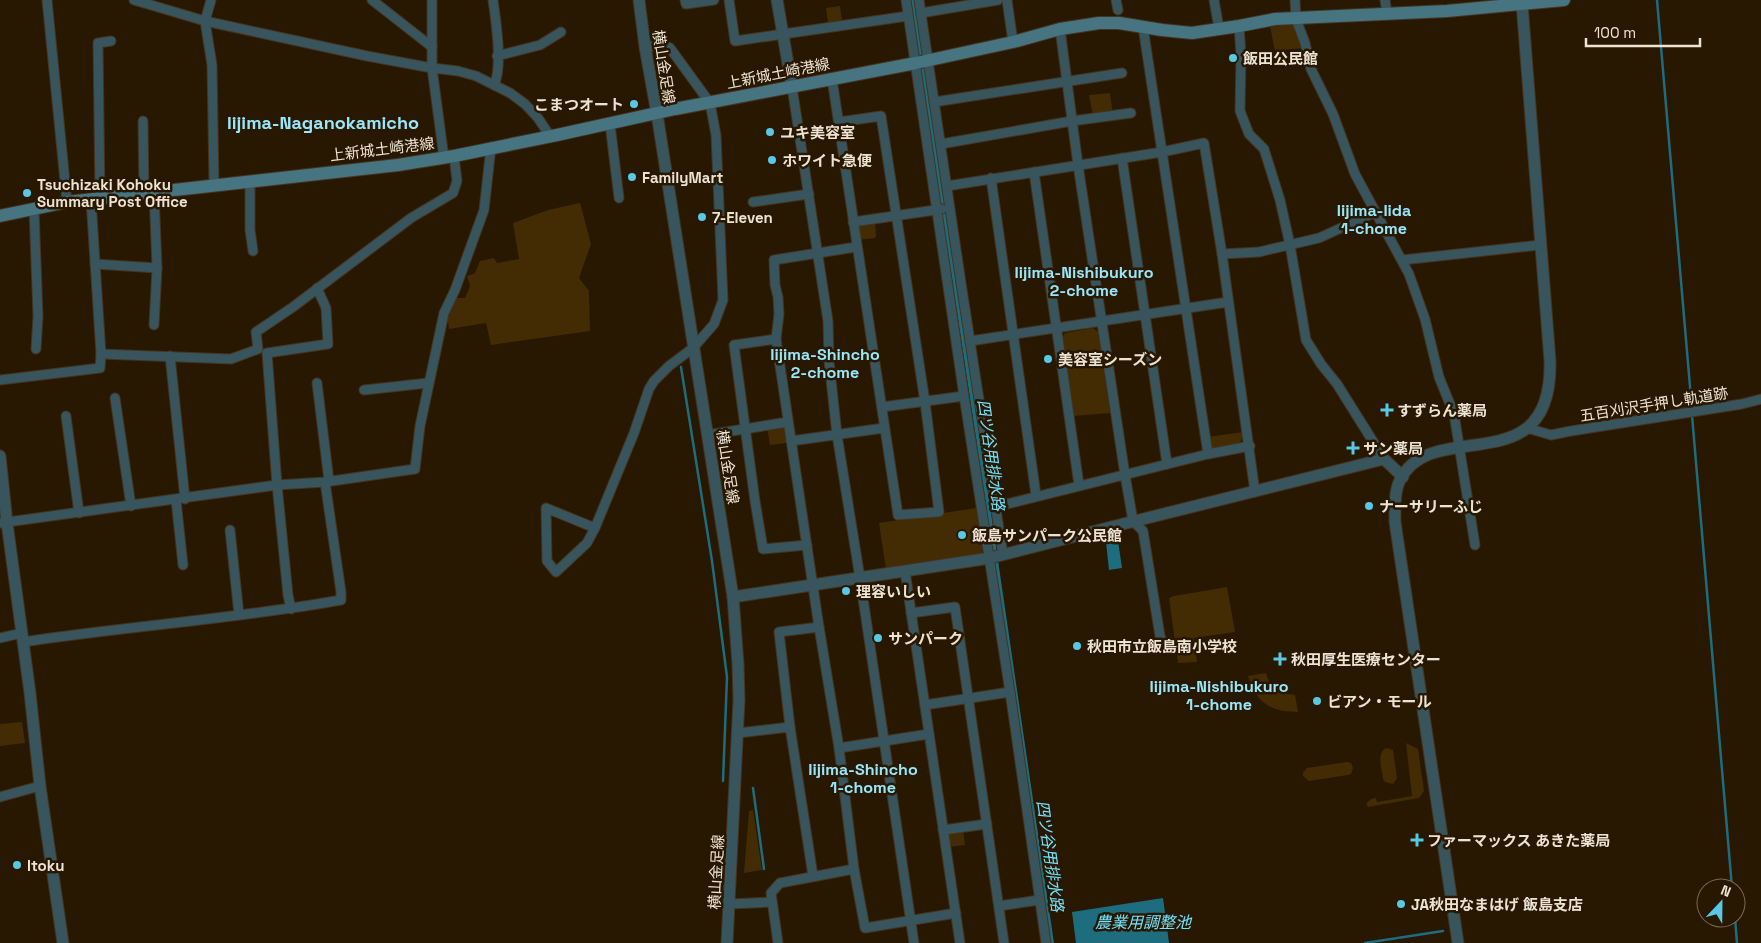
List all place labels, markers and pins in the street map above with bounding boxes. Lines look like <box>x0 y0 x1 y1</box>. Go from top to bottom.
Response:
place label: 飯田公民館 <box>1243 49 1318 68</box>
marker: 飯田公民館 <box>1227 52 1239 64</box>
place label: こまつオート <box>534 95 624 114</box>
marker: こまつオート <box>628 98 640 110</box>
place label: ユキ美容室 <box>780 123 855 142</box>
marker: ユキ美容室 <box>764 126 776 138</box>
place label: ホワイト急便 <box>782 151 872 170</box>
marker: ホワイト急便 <box>766 154 778 166</box>
place label: FamilyMart <box>642 168 723 187</box>
marker: FamilyMart <box>626 171 638 183</box>
place label: Tsuchizaki Kohoku Summary Post Office <box>37 175 188 211</box>
marker: Tsuchizaki Kohoku Summary Post Office <box>21 187 33 199</box>
place label: 7-Eleven <box>712 208 773 227</box>
marker: 7-Eleven <box>696 211 708 223</box>
place label: 美容室シーズン <box>1058 350 1162 369</box>
marker: 美容室シーズン <box>1042 353 1054 365</box>
place label: すずらん薬局 <box>1397 401 1487 420</box>
marker: すずらん薬局 <box>1381 404 1393 416</box>
place label: サン薬局 <box>1363 439 1423 458</box>
marker: サン薬局 <box>1347 442 1359 454</box>
place label: ナーサリーふじ <box>1379 497 1483 516</box>
marker: ナーサリーふじ <box>1363 500 1375 512</box>
place label: 飯島サンパーク公民館 <box>972 526 1122 545</box>
marker: 飯島サンパーク公民館 <box>956 529 968 541</box>
place label: 理容いしい <box>856 582 931 601</box>
marker: 理容いしい <box>840 585 852 597</box>
place label: サンパーク <box>888 629 963 648</box>
marker: サンパーク <box>872 632 884 644</box>
place label: 秋田市立飯島南小学校 <box>1087 637 1237 656</box>
marker: 秋田市立飯島南小学校 <box>1071 640 1083 652</box>
place label: 秋田厚生医療センター <box>1291 650 1441 669</box>
marker: 秋田厚生医療センター <box>1273 652 1287 666</box>
place label: ビアン・モール <box>1327 692 1431 711</box>
marker: ビアン・モール <box>1311 695 1323 707</box>
place label: ファーマックス あきた薬局 <box>1427 831 1610 850</box>
marker: ファーマックス あきた薬局 <box>1411 834 1423 846</box>
place label: Itoku <box>27 856 64 875</box>
marker: Itoku <box>11 859 23 871</box>
place label: JA秋田なまはげ 飯島支店 <box>1411 895 1583 914</box>
marker: JA秋田なまはげ 飯島支店 <box>1395 898 1407 910</box>

